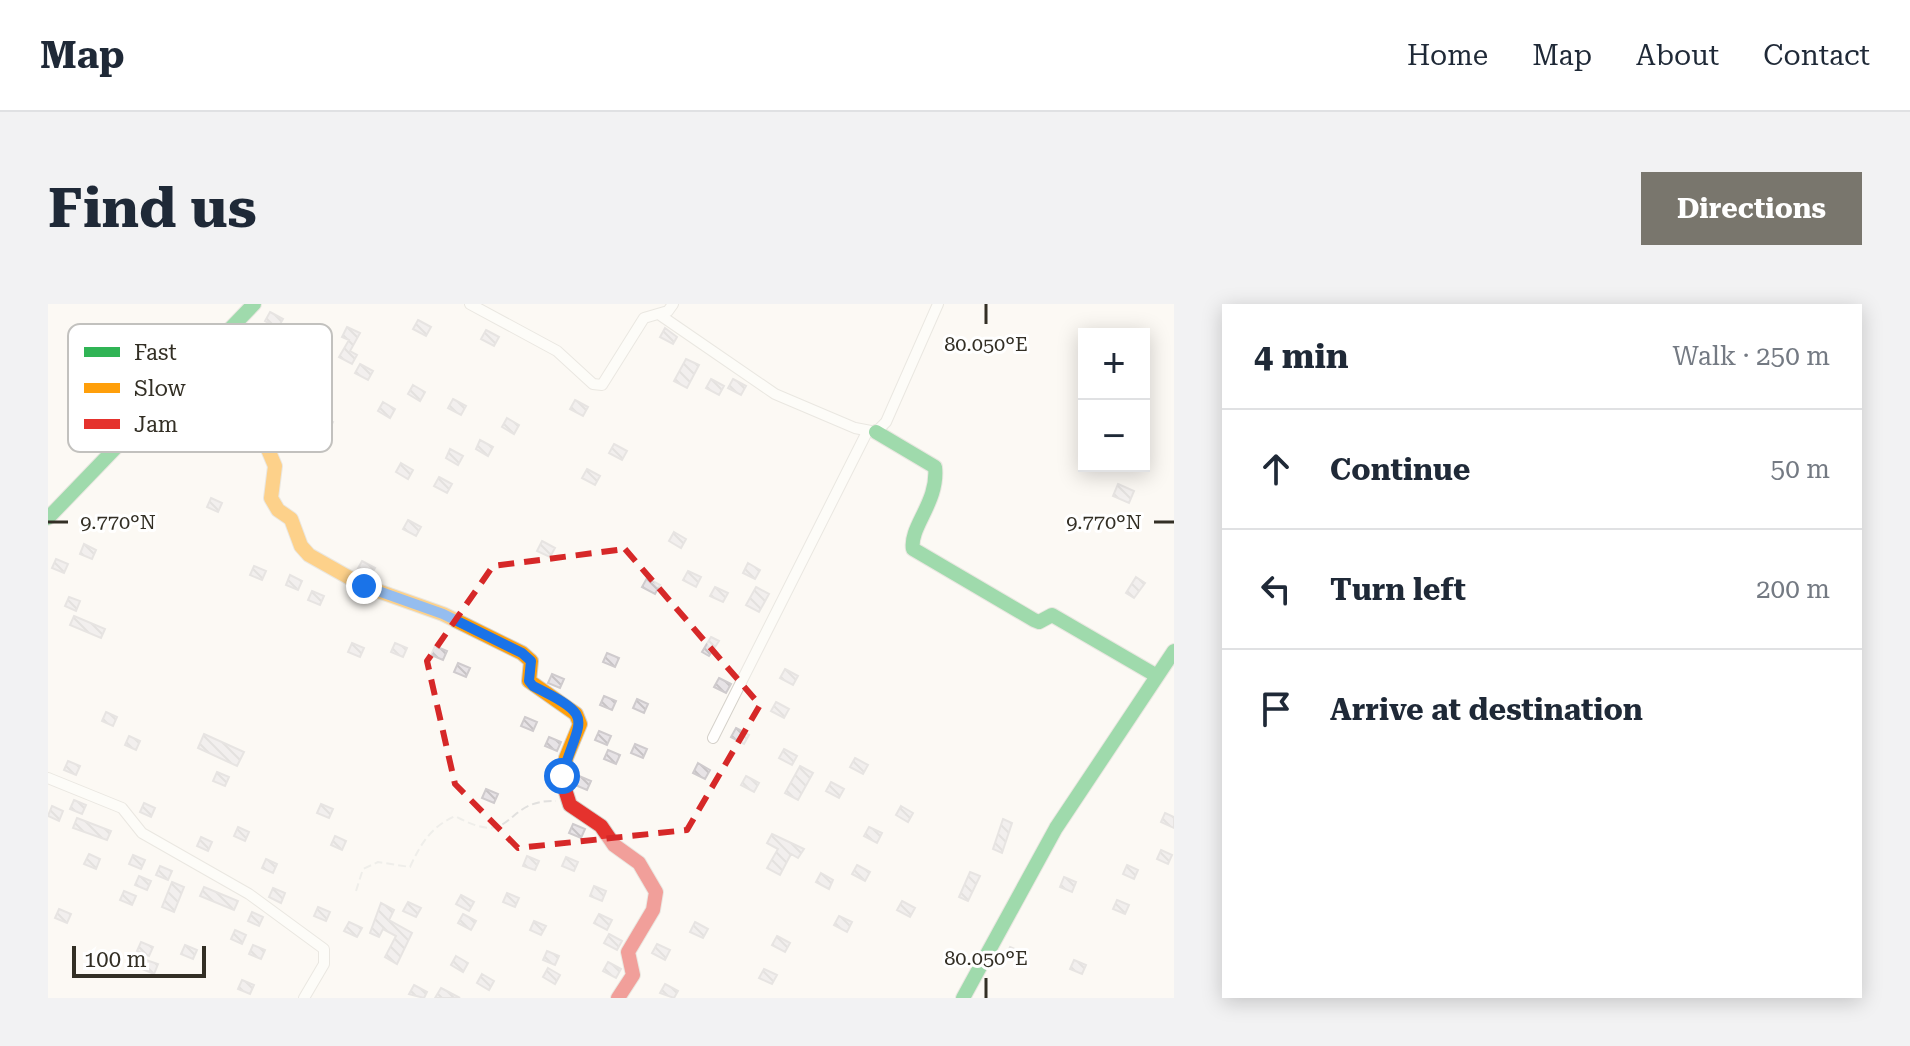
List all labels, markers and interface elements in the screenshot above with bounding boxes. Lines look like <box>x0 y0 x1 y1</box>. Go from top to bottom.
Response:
text: Map <box>40 33 125 77</box>
text: Home <box>1407 39 1488 72</box>
text: Map <box>1532 39 1592 72</box>
text: About <box>1636 39 1719 72</box>
text: Contact <box>1763 39 1870 72</box>
button: Directions <box>1641 172 1862 245</box>
text: Find us <box>48 175 257 241</box>
legend <box>68 324 332 452</box>
map controls <box>1078 328 1150 472</box>
button: + <box>1078 328 1150 400</box>
text: 80.050°E <box>944 332 1028 356</box>
text: 4 min <box>1254 336 1349 376</box>
text: Fast <box>134 340 177 365</box>
text: Walk · 250 m <box>1672 341 1830 371</box>
text: Slow <box>134 376 187 401</box>
button: − <box>1078 400 1150 472</box>
text: Jam <box>134 412 178 437</box>
icon: ahead <box>1254 447 1298 491</box>
text: Continue <box>1330 452 1470 487</box>
text: 50 m <box>1771 454 1830 484</box>
text: 9.770°N <box>80 510 156 534</box>
text: 9.770°N <box>1066 510 1142 534</box>
icon: left <box>1254 567 1298 611</box>
route end <box>346 568 382 604</box>
text: Turn left <box>1330 572 1466 607</box>
text: 200 m <box>1756 574 1830 604</box>
icon: arrive <box>1254 687 1298 731</box>
text: Arrive at destination <box>1330 692 1643 727</box>
route start <box>544 758 580 794</box>
scale bar <box>72 942 206 978</box>
text: 80.050°E <box>944 946 1028 970</box>
text: 100 m <box>84 947 147 972</box>

